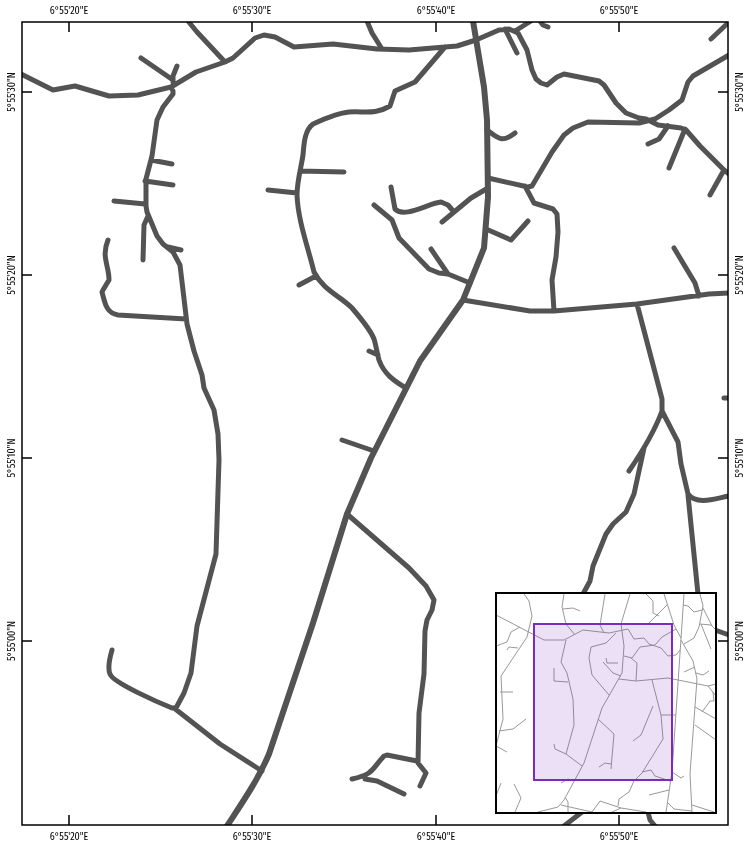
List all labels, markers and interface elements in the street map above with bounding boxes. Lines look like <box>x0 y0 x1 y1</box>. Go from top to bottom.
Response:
text: 6°55'20"E <box>50 5 89 17</box>
text: 6°55'30"E <box>233 5 272 17</box>
text: 6°55'40"E <box>417 5 456 17</box>
text: 6°55'50"E <box>600 5 639 17</box>
text: 5°55'30"N <box>6 72 18 112</box>
text: 5°55'30"N <box>734 72 746 112</box>
text: 5°55'20"N <box>6 255 18 295</box>
text: 5°55'20"N <box>734 255 746 295</box>
text: 5°55'10"N <box>6 439 18 477</box>
text: 5°55'10"N <box>734 439 746 477</box>
inset map <box>496 593 716 813</box>
text: 5°55'00"N <box>6 621 18 661</box>
text: 5°55'00"N <box>734 621 746 661</box>
text: 6°55'20"E <box>50 831 89 843</box>
text: 6°55'30"E <box>233 831 272 843</box>
text: 6°55'40"E <box>417 831 456 843</box>
text: 6°55'50"E <box>600 831 639 843</box>

